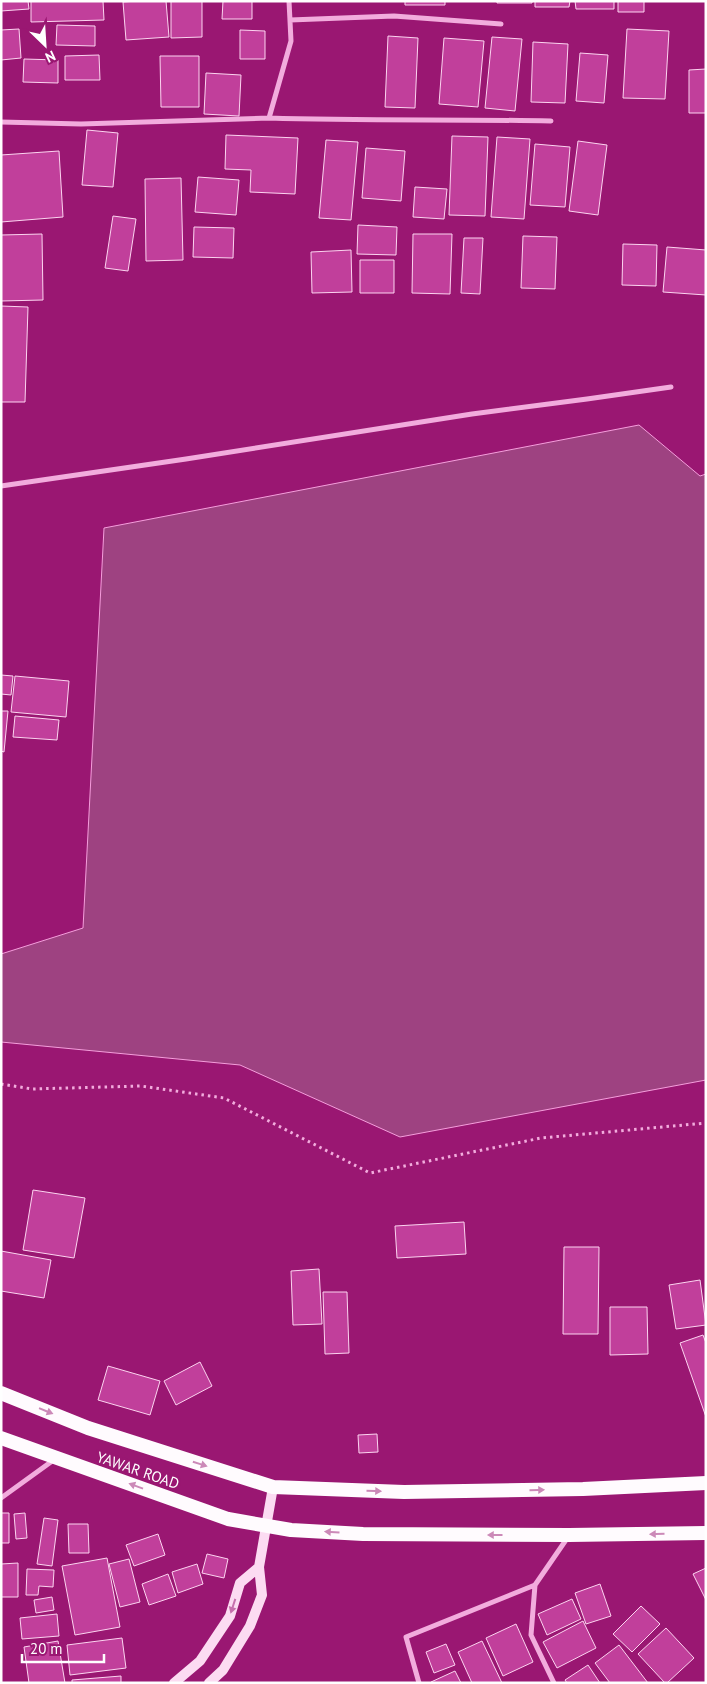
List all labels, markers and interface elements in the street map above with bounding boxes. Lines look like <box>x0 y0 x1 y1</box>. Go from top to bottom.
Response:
north arrow <box>20 20 70 70</box>
text: N <box>43 47 58 67</box>
one-way arrow <box>39 1407 54 1415</box>
street label: YAWAR ROAD <box>94 1447 182 1493</box>
one-way arrow <box>193 1460 208 1468</box>
one-way arrow <box>129 1482 144 1489</box>
one-way arrow <box>529 1486 545 1494</box>
one-way arrow <box>367 1487 383 1495</box>
one-way arrow <box>324 1528 340 1536</box>
one-way arrow <box>649 1530 665 1538</box>
one-way arrow <box>486 1531 502 1539</box>
one-way arrow <box>228 1599 236 1614</box>
scale bar <box>22 1632 105 1664</box>
text: 20 m <box>30 1639 63 1658</box>

